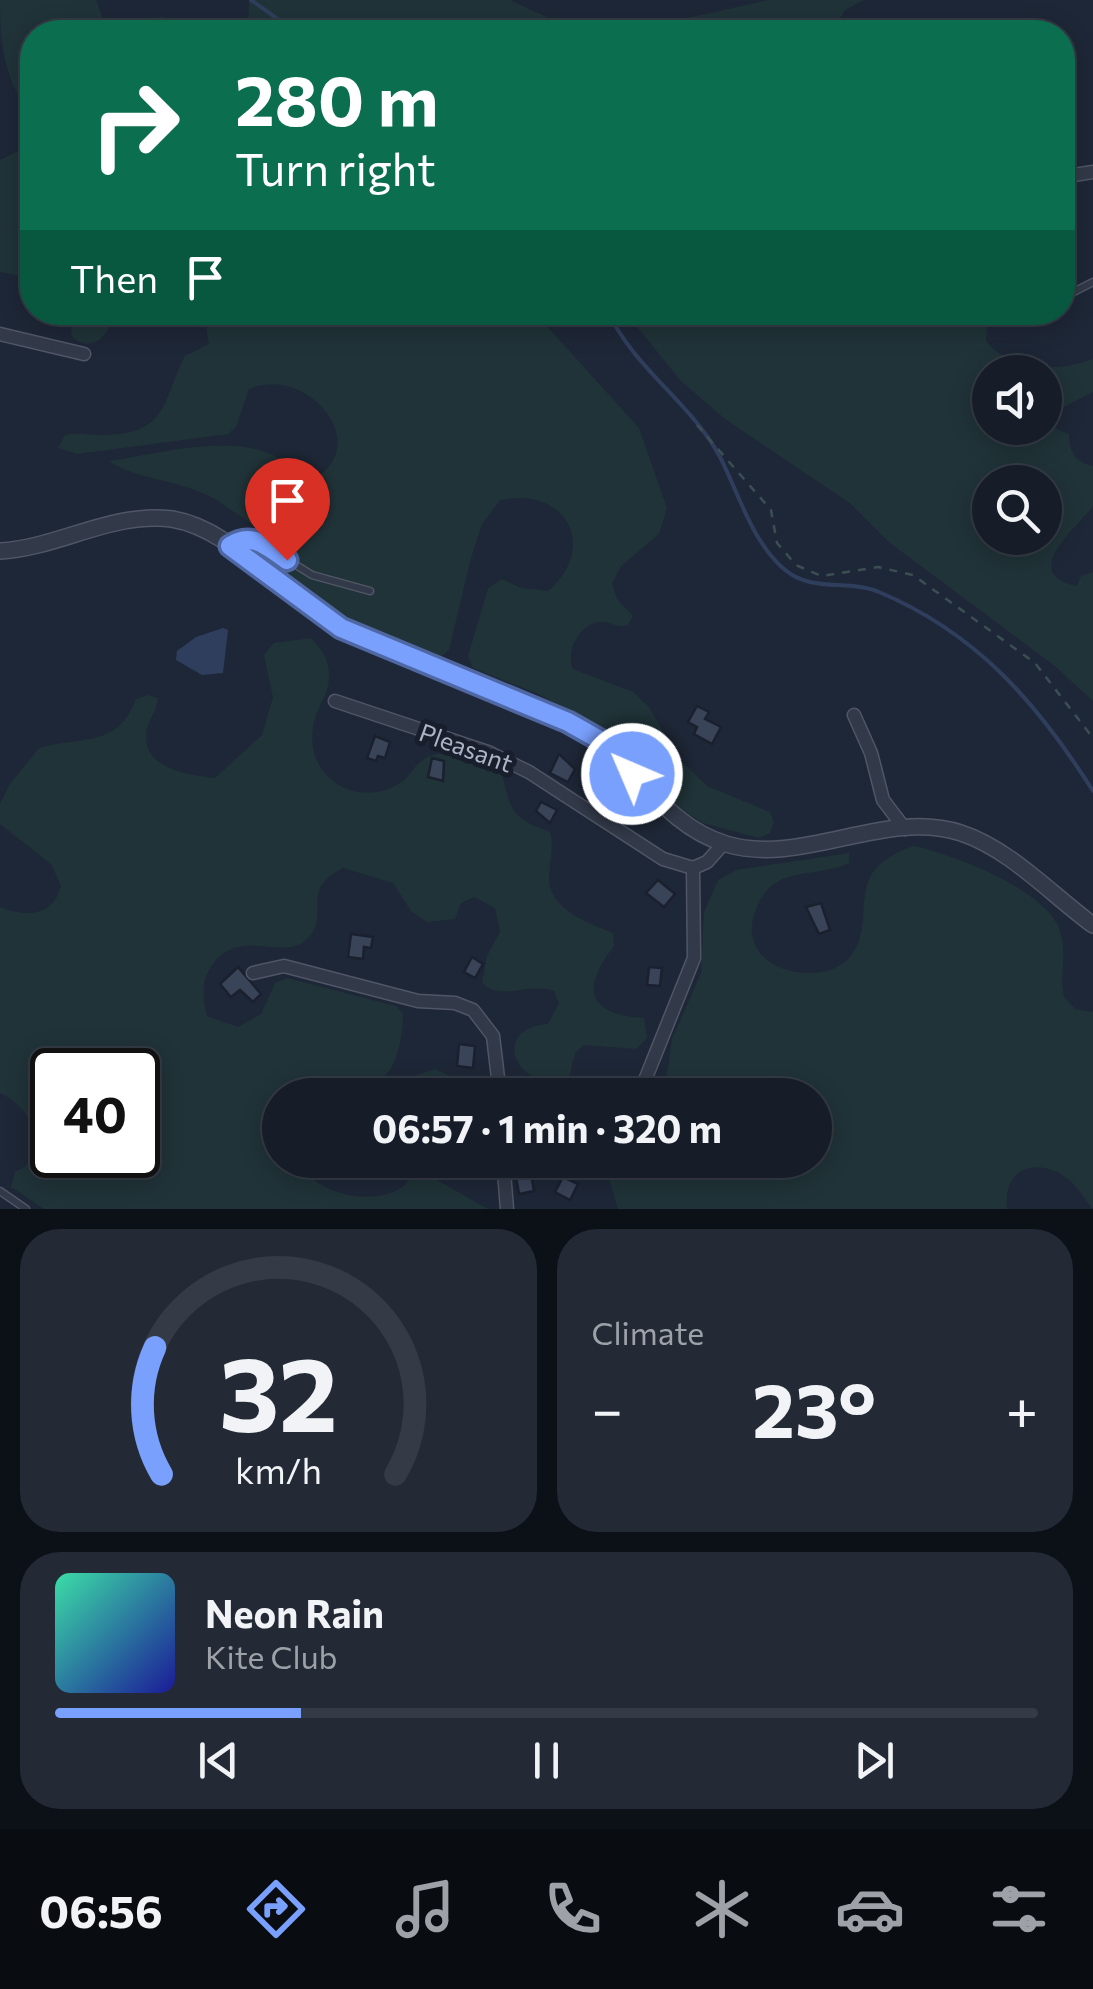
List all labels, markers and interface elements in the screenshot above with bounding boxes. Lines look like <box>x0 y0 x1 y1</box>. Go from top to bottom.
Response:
text: 280 m <box>235 55 439 140</box>
icon: right <box>70 60 200 190</box>
text: Turn right <box>235 140 436 195</box>
icon: arrive <box>178 250 233 305</box>
text: Then <box>70 254 158 301</box>
map controls <box>972 355 1062 555</box>
button: sound <box>972 355 1062 445</box>
pin <box>245 458 330 561</box>
button: search <box>972 465 1062 555</box>
icon: arrive <box>260 473 315 528</box>
street label: Pleasant <box>415 716 517 778</box>
position arrow <box>580 722 684 826</box>
speed limit sign: 40 <box>30 1048 160 1178</box>
text: 06:57 · 1 min · 320 m <box>372 1104 722 1151</box>
text: Climate <box>592 1312 704 1352</box>
text: 32 <box>219 1326 338 1453</box>
text: 23° <box>752 1362 876 1453</box>
text: − <box>592 1374 623 1441</box>
text: + <box>1006 1374 1038 1441</box>
text: km/h <box>235 1448 322 1491</box>
text: Neon Rain <box>205 1589 384 1636</box>
text: Kite Club <box>205 1636 337 1676</box>
icon: previous <box>191 1733 246 1788</box>
icon: pause <box>519 1733 574 1788</box>
icon: next <box>847 1733 902 1788</box>
icon: directions <box>241 1874 311 1944</box>
icon: music <box>390 1874 460 1944</box>
icon: phone <box>538 1874 608 1944</box>
icon: climate <box>687 1874 757 1944</box>
icon: car <box>835 1874 905 1944</box>
icon: filters <box>984 1874 1054 1944</box>
text: 06:56 <box>39 1882 163 1937</box>

